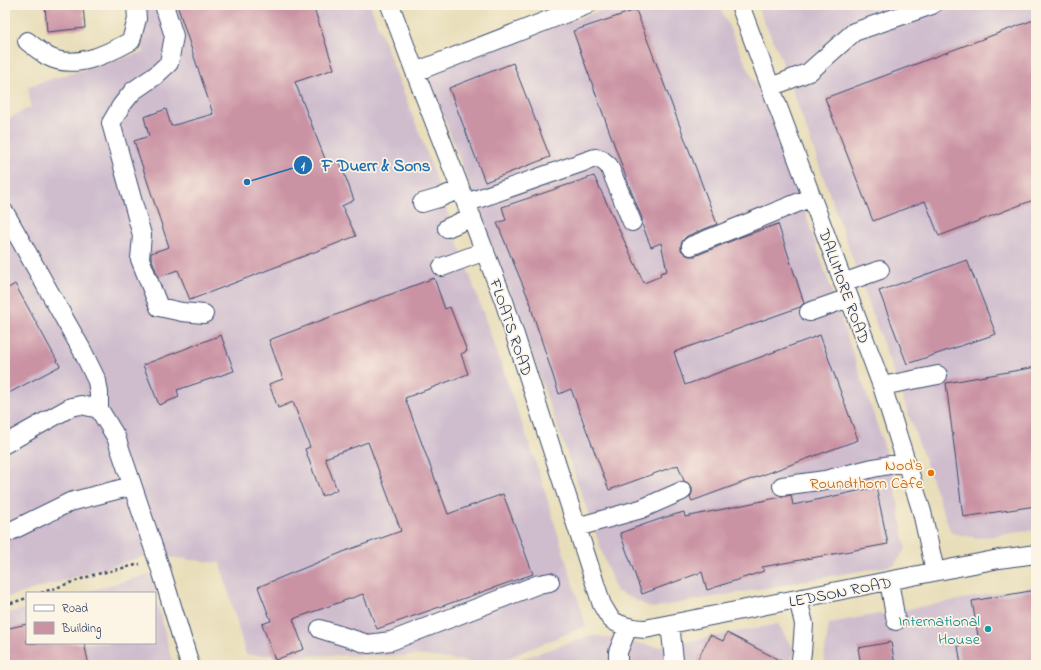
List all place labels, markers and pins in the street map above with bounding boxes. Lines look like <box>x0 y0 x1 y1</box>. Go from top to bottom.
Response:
callout: F Duerr & Sons <box>293 151 438 180</box>
place label: Nod's Roundthorn Cafe <box>810 454 924 496</box>
marker: Nod's Roundthorn Cafe <box>926 468 936 478</box>
place label: International House <box>899 610 981 652</box>
marker: International House <box>983 624 993 634</box>

